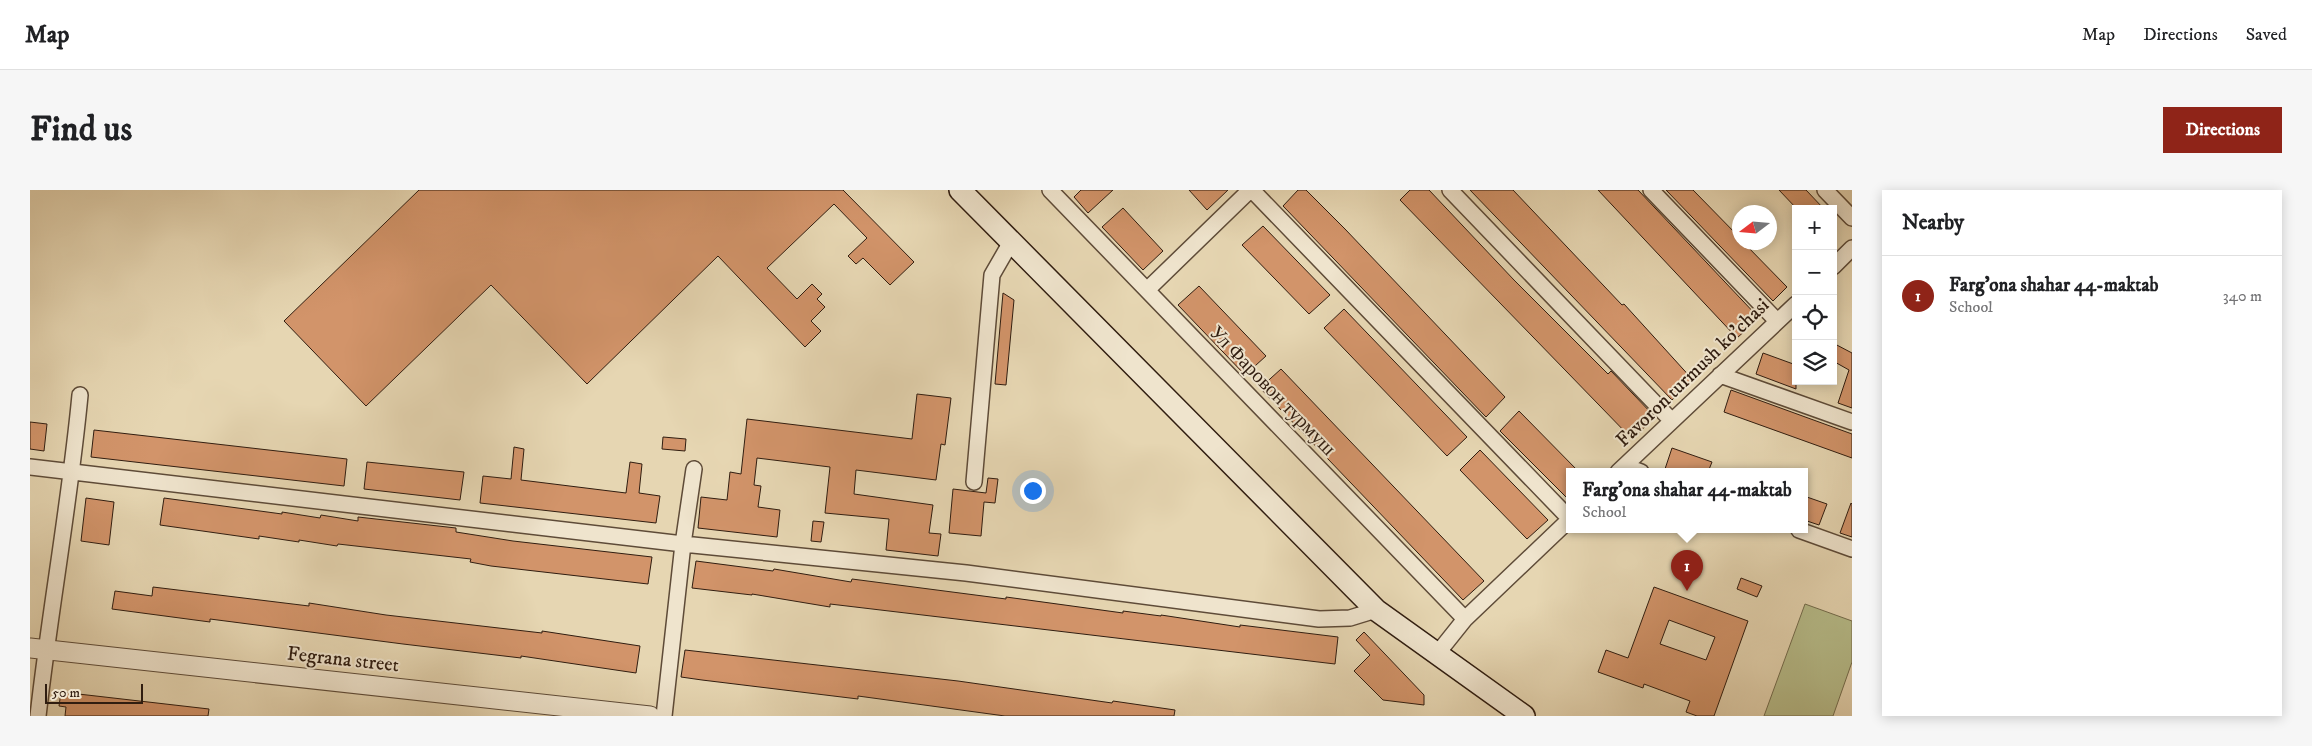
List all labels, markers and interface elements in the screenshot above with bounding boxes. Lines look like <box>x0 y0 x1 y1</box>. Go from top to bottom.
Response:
text: Map <box>25 20 69 50</box>
text: Map <box>2082 24 2115 46</box>
text: Directions <box>2143 24 2218 46</box>
text: Saved <box>2246 24 2287 46</box>
button: Directions <box>2163 107 2282 153</box>
text: Find us <box>30 108 132 152</box>
north arrow <box>1732 205 1777 250</box>
map controls <box>1792 205 1837 385</box>
button: + <box>1792 205 1837 250</box>
text: Nearby <box>1902 210 1964 236</box>
button: − <box>1792 250 1837 295</box>
text: Farg'ona shahar 44-maktab <box>1949 274 2158 297</box>
text: 1 <box>1915 286 1921 306</box>
text: 340 m <box>2223 286 2262 306</box>
street label: Favoron turmush ko'chasi <box>1611 293 1775 453</box>
button: locate <box>1792 295 1837 340</box>
text: School <box>1949 297 1993 317</box>
street label: Ул Фаровон турмуш <box>1203 321 1341 462</box>
button: layers <box>1792 340 1837 385</box>
popup <box>1566 468 1808 533</box>
your location <box>1020 478 1046 504</box>
text: Farg'ona shahar 44-maktab <box>1582 479 1792 502</box>
text: School <box>1582 502 1626 522</box>
pin: 1 <box>1671 550 1703 591</box>
street label: Fegrana street <box>286 642 400 678</box>
scale bar <box>45 681 142 704</box>
text: 50 m <box>52 684 80 702</box>

